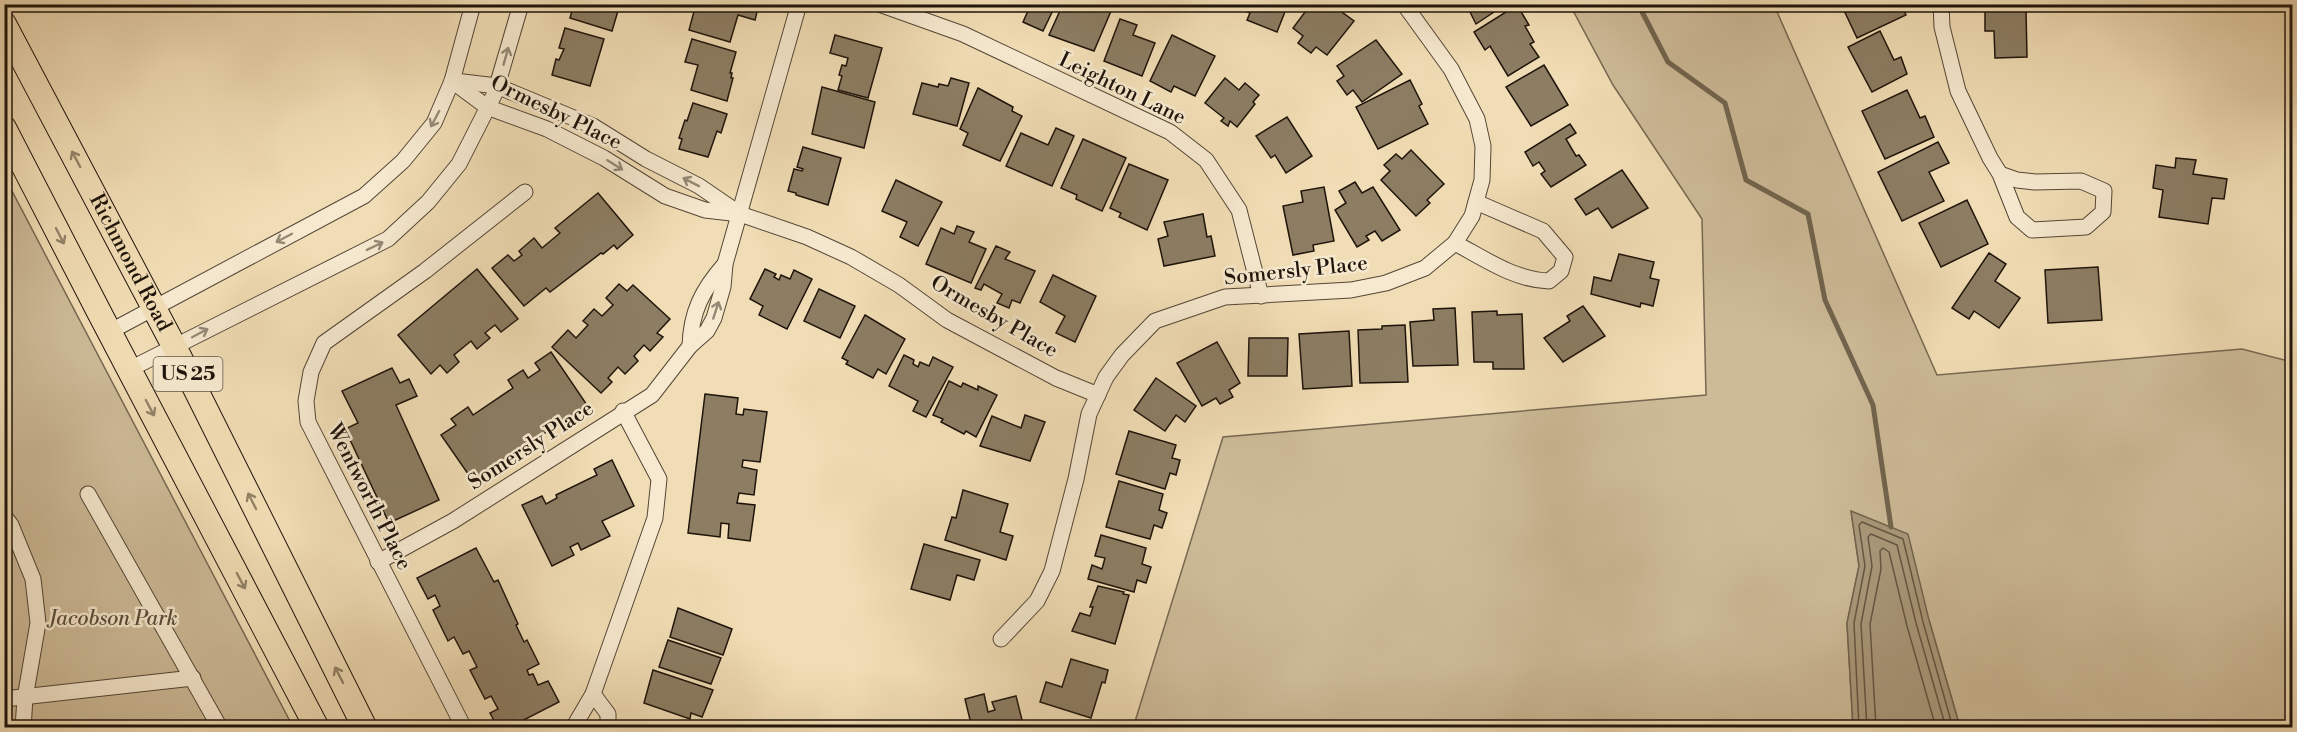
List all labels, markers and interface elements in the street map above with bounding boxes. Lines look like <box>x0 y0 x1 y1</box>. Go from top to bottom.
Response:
one-way arrow <box>501 47 512 66</box>
street label: Leighton Lane <box>1054 47 1190 131</box>
street label: Ormesby Place <box>486 70 626 156</box>
one-way arrow <box>429 110 441 127</box>
one-way arrow <box>70 151 81 169</box>
one-way arrow <box>606 159 623 171</box>
one-way arrow <box>682 176 700 187</box>
street label: Richmond Road <box>83 189 177 336</box>
one-way arrow <box>54 226 66 244</box>
one-way arrow <box>276 232 294 244</box>
one-way arrow <box>365 239 383 251</box>
street label: Somersly Place <box>1223 251 1369 291</box>
street label: Ormesby Place <box>926 270 1062 364</box>
one-way arrow <box>711 301 722 320</box>
one-way arrow <box>191 327 209 338</box>
road number: US 25 <box>154 357 222 391</box>
street label: Somersly Place <box>463 396 599 496</box>
one-way arrow <box>145 399 156 417</box>
street label: Wentworth Place <box>320 419 417 575</box>
one-way arrow <box>245 492 257 510</box>
one-way arrow <box>235 572 247 590</box>
park label: Jacobson Park <box>47 606 177 632</box>
one-way arrow <box>333 667 344 685</box>

